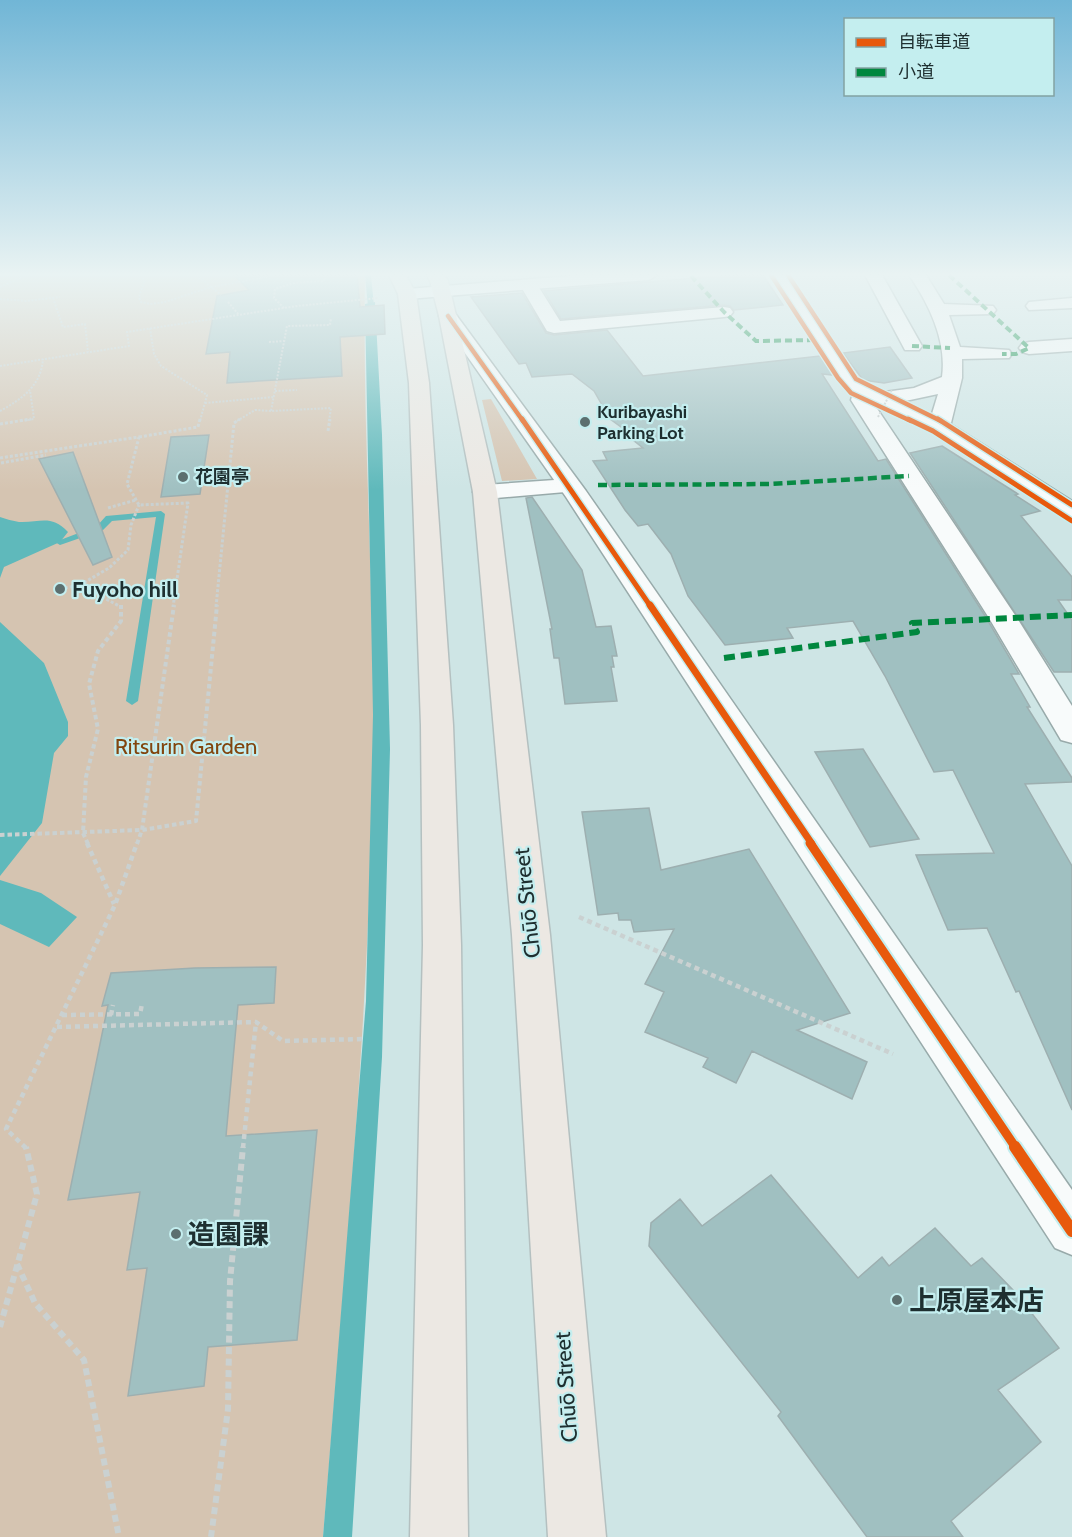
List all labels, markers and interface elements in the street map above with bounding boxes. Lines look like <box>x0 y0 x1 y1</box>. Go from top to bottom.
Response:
legend <box>844 18 1054 96</box>
text: 自転車道 <box>898 31 970 53</box>
text: 小道 <box>898 61 934 83</box>
place label: Kuribayashi Parking Lot <box>597 401 687 444</box>
marker: Kuribayashi Parking Lot <box>578 415 592 429</box>
place label: 花園亭 <box>195 466 249 488</box>
marker: 花園亭 <box>176 470 190 484</box>
place label: Fuyoho hill <box>72 576 178 603</box>
marker: Fuyoho hill <box>53 582 67 596</box>
park label: Ritsurin Garden <box>115 733 257 760</box>
street label: Chūō Street <box>508 846 546 959</box>
place label: 造園課 <box>188 1218 269 1251</box>
marker: 造園課 <box>169 1227 183 1241</box>
place label: 上原屋本店 <box>909 1284 1044 1317</box>
marker: 上原屋本店 <box>890 1293 904 1307</box>
street label: Chūō Street <box>549 1330 583 1443</box>

